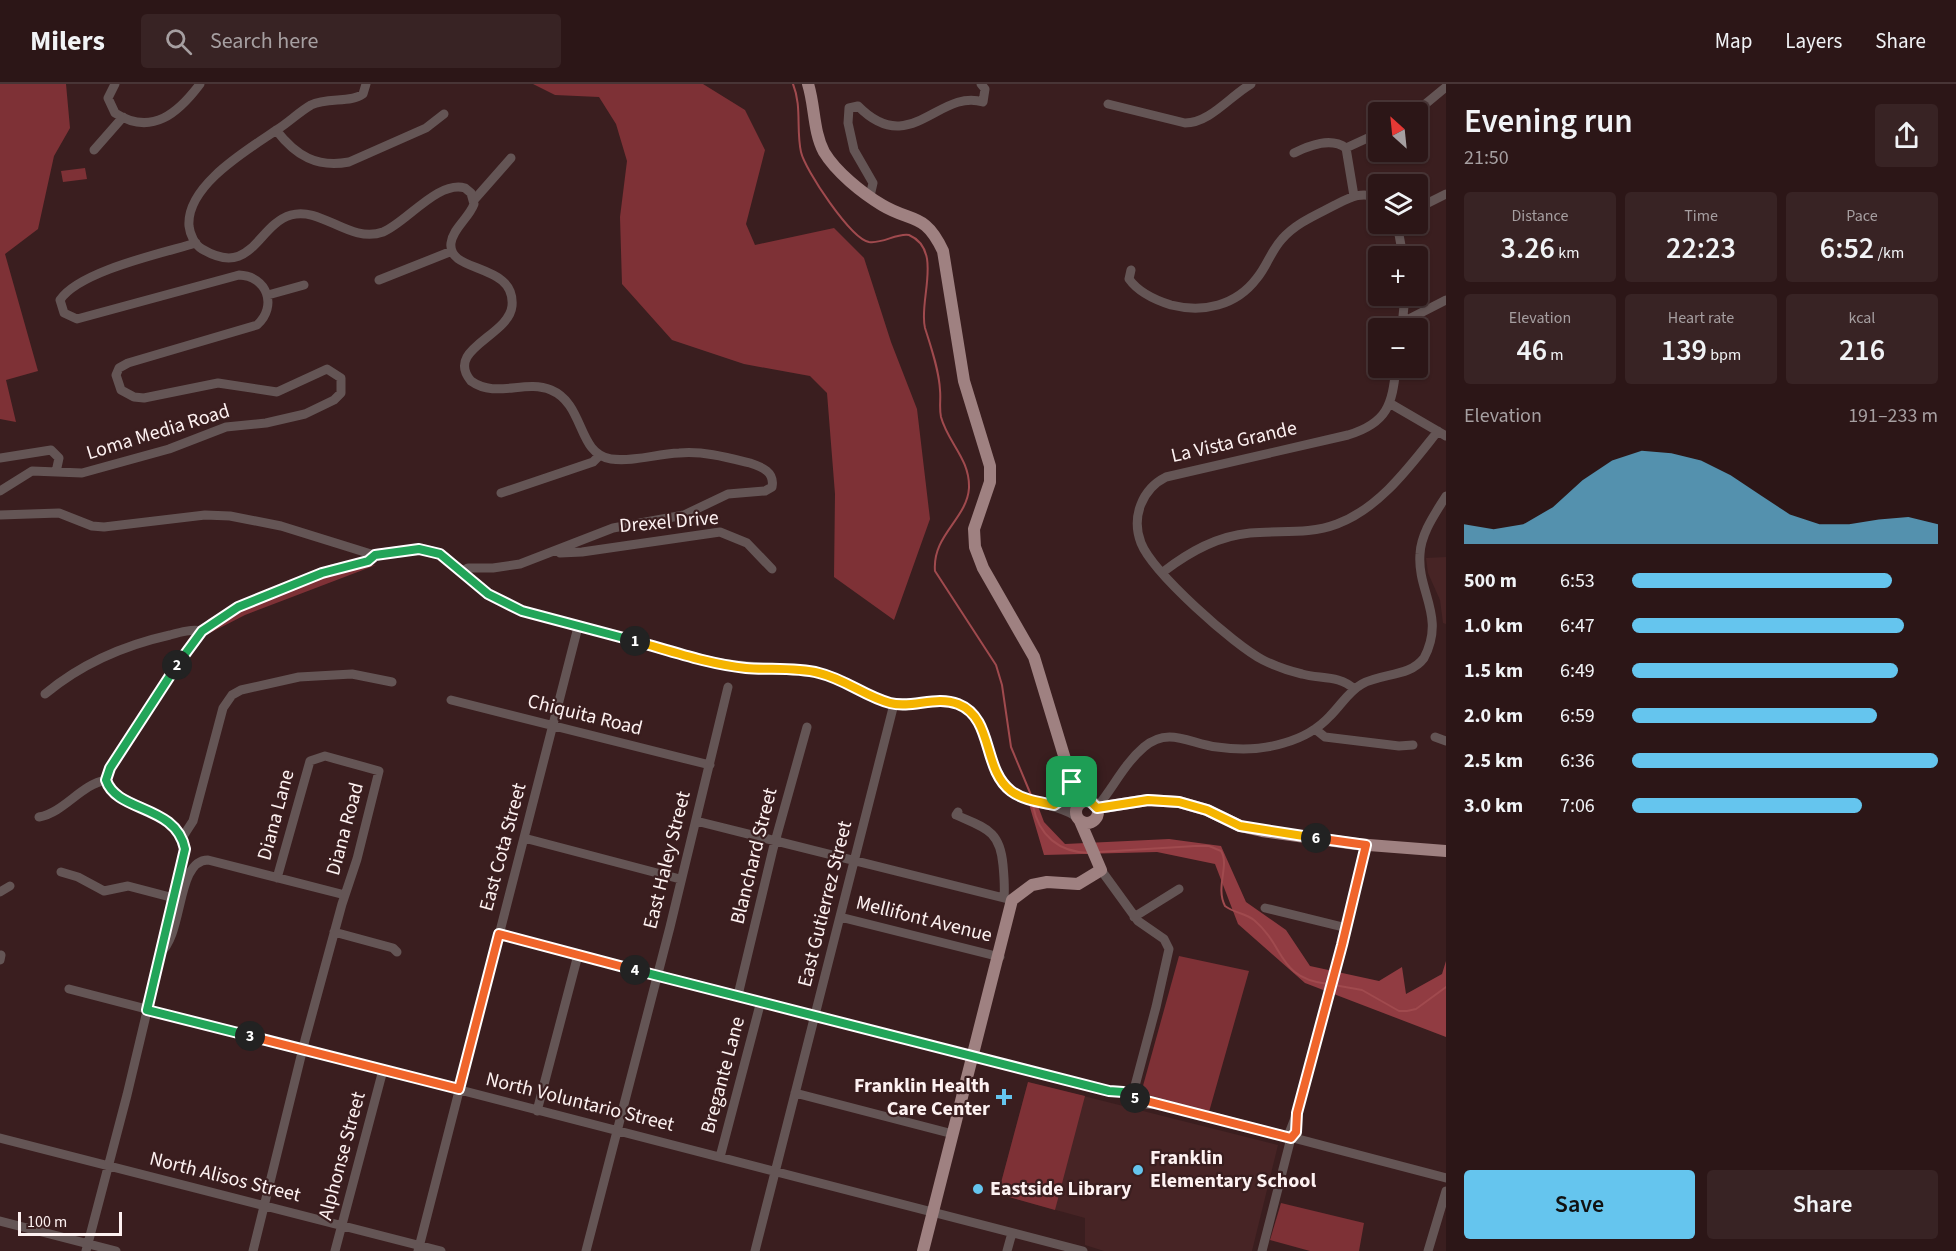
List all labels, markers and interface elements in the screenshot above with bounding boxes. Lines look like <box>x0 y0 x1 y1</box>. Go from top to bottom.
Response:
search box <box>141 14 561 68</box>
text: Milers <box>30 21 105 61</box>
icon: search <box>162 25 195 58</box>
text: Search here <box>210 25 318 57</box>
text: Map <box>1715 26 1752 56</box>
text: Layers <box>1785 26 1842 56</box>
text: Share <box>1875 26 1926 56</box>
text: Evening run <box>1464 98 1633 145</box>
north arrow <box>1368 102 1428 162</box>
map controls <box>1368 102 1428 378</box>
button: share <box>1875 104 1938 167</box>
text: 21:50 <box>1464 144 1509 172</box>
button: layers <box>1368 174 1428 234</box>
text: Distance <box>1512 205 1568 227</box>
text: Time <box>1684 205 1718 227</box>
text: Pace <box>1846 205 1878 227</box>
text: 3.26 <box>1501 227 1555 270</box>
text: 22:23 <box>1666 227 1736 270</box>
text: 6:52 <box>1820 227 1874 270</box>
text: km <box>1555 242 1579 264</box>
text: /km <box>1874 242 1904 264</box>
button: + <box>1368 246 1428 306</box>
text: Elevation <box>1509 307 1571 329</box>
text: Heart rate <box>1668 307 1734 329</box>
text: kcal <box>1849 307 1875 329</box>
button: − <box>1368 318 1428 378</box>
text: 46 <box>1516 329 1547 372</box>
text: 139 <box>1661 329 1707 372</box>
text: 216 <box>1839 329 1885 372</box>
text: m <box>1547 344 1564 366</box>
text: bpm <box>1707 344 1741 366</box>
street label: Loma Media Road <box>83 397 233 467</box>
text: Elevation <box>1464 402 1542 430</box>
text: 191–233 m <box>1848 402 1938 430</box>
street label: La Vista Grande <box>1168 414 1300 470</box>
street label: Drexel Drive <box>618 504 720 540</box>
text: 500 m <box>1464 567 1517 595</box>
text: 6:53 <box>1560 567 1595 595</box>
text: 1.0 km <box>1464 612 1523 640</box>
text: 6:47 <box>1560 612 1595 640</box>
pin: 1 <box>620 626 650 656</box>
text: 1 <box>631 630 639 652</box>
pin: 2 <box>162 650 192 680</box>
text: 2 <box>173 654 181 676</box>
text: 1.5 km <box>1464 657 1523 685</box>
text: 6:49 <box>1560 657 1595 685</box>
street label: Chiquita Road <box>525 687 645 743</box>
text: 2.0 km <box>1464 702 1523 730</box>
text: 6:59 <box>1560 702 1595 730</box>
text: 2.5 km <box>1464 747 1523 775</box>
text: 6:36 <box>1560 747 1595 775</box>
pin <box>1046 756 1097 807</box>
icon: arrive <box>1055 765 1088 798</box>
street label: Diana Lane <box>250 766 302 864</box>
street label: Diana Road <box>319 779 371 879</box>
street label: East Cota Street <box>472 779 534 914</box>
street label: Blanchard Street <box>723 785 785 927</box>
street label: East Haley Street <box>636 788 698 932</box>
text: 3.0 km <box>1464 792 1523 820</box>
text: 7:06 <box>1560 792 1595 820</box>
street label: East Gutierrez Street <box>791 818 859 990</box>
pin: 6 <box>1301 823 1331 853</box>
text: 6 <box>1312 827 1320 849</box>
street label: Mellifont Avenue <box>853 889 995 949</box>
pin: 4 <box>620 955 650 985</box>
text: 4 <box>631 959 639 981</box>
street label: Bregante Lane <box>694 1013 752 1137</box>
pin: 3 <box>235 1021 265 1051</box>
text: 3 <box>246 1025 254 1047</box>
street label: North Voluntario Street <box>483 1065 677 1139</box>
place label: Franklin Health Care Center <box>854 1072 990 1123</box>
pin: 5 <box>1120 1083 1150 1113</box>
text: 5 <box>1131 1087 1139 1109</box>
street label: Alphonse Street <box>311 1088 373 1223</box>
marker: Franklin Health Care Center <box>995 1088 1013 1106</box>
place label: Franklin Elementary School <box>1150 1144 1316 1195</box>
street label: North Alisos Street <box>146 1145 304 1209</box>
marker: Franklin Elementary School <box>1131 1163 1145 1177</box>
button: Save <box>1464 1170 1695 1239</box>
button: Share <box>1707 1170 1938 1239</box>
place label: Eastside Library <box>990 1175 1132 1203</box>
marker: Eastside Library <box>971 1182 985 1196</box>
scale bar <box>18 1209 122 1236</box>
text: 100 m <box>27 1211 67 1233</box>

